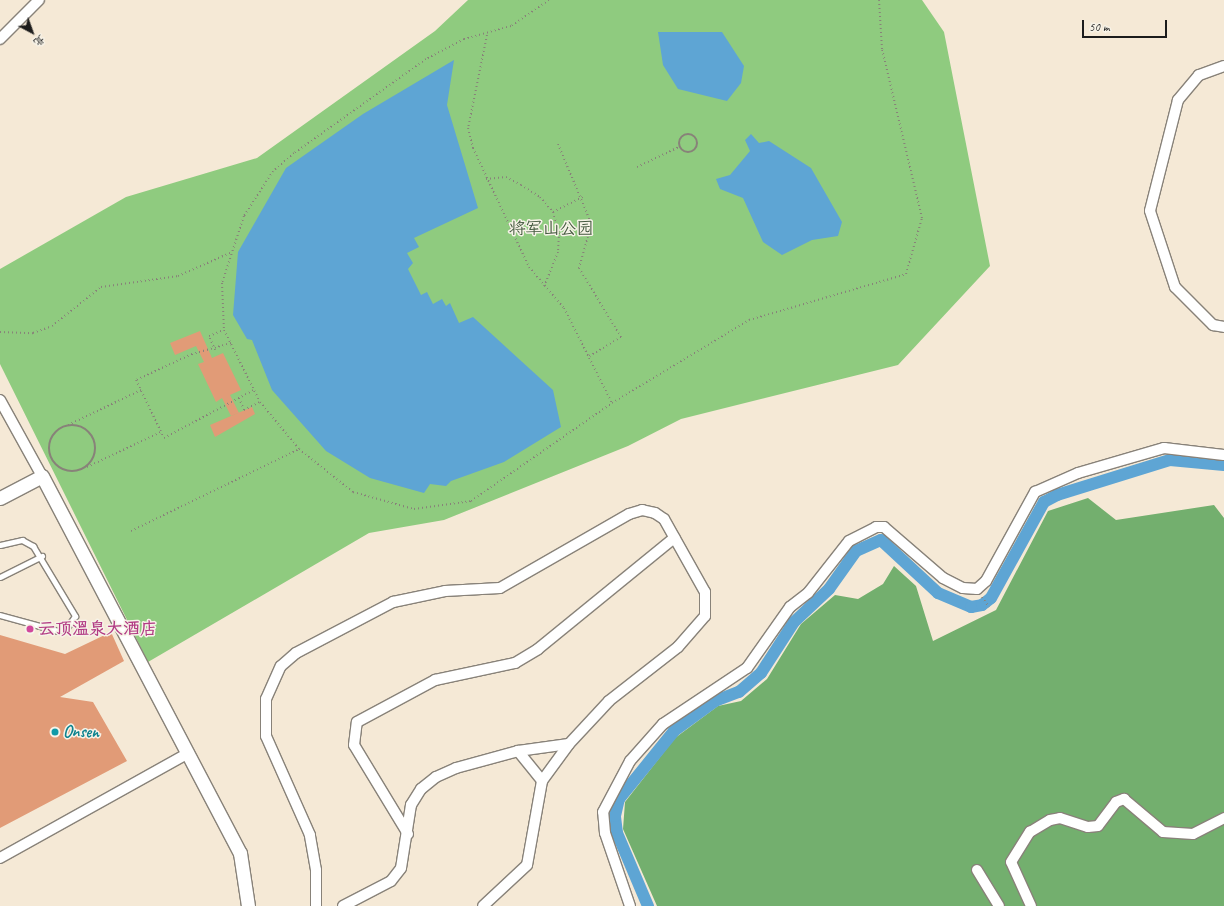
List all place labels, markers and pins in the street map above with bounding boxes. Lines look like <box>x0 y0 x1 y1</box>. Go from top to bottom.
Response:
place label: 云顶温泉大酒店 <box>38 619 157 639</box>
marker: 云顶温泉大酒店 <box>25 624 35 634</box>
place label: Onsen <box>63 722 99 742</box>
marker: Onsen <box>50 727 60 737</box>

